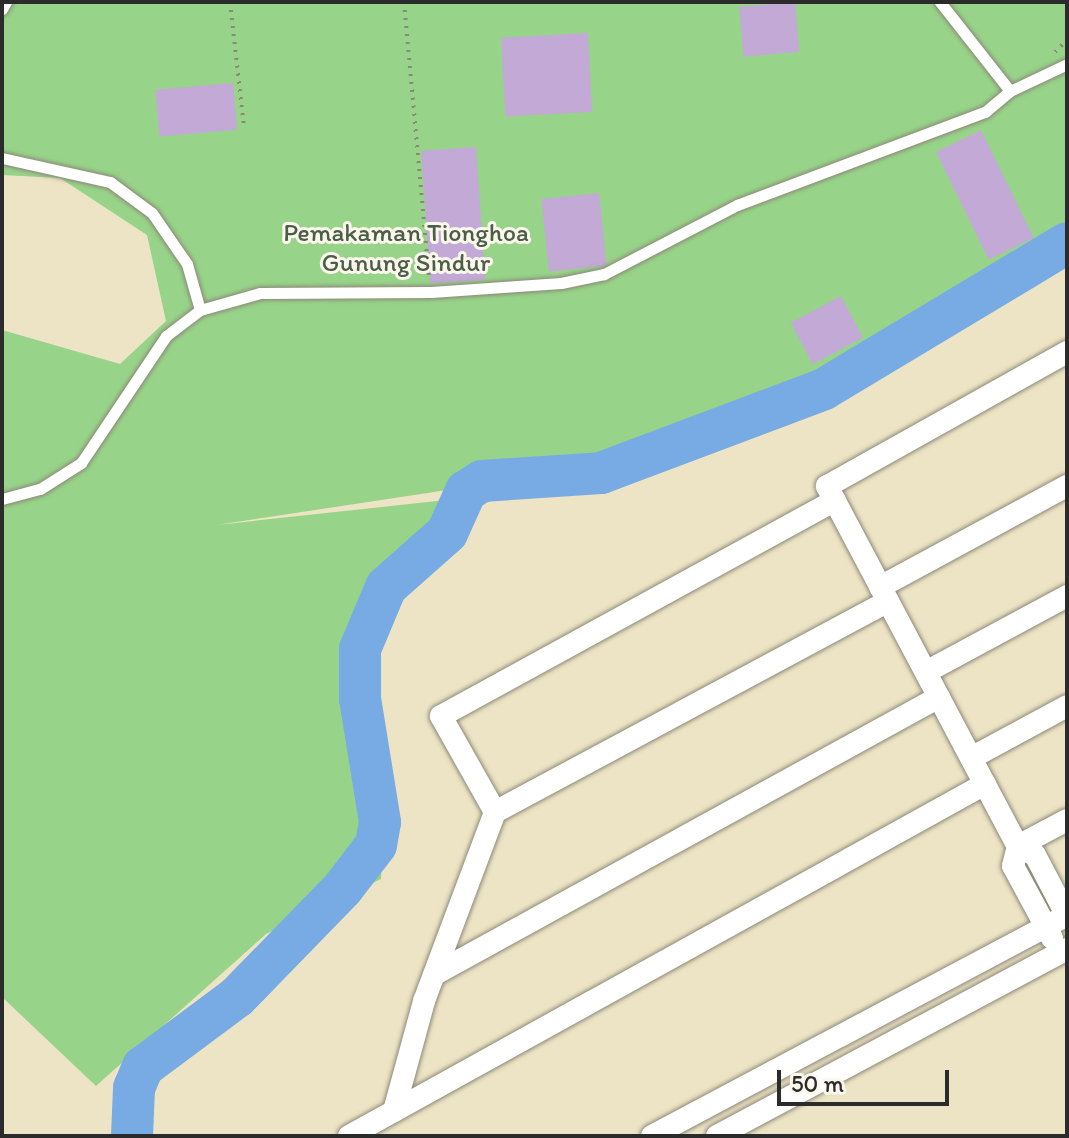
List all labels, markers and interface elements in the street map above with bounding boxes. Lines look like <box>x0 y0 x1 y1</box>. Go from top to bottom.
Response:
park label: Pemakaman Tionghoa Gunung Sindur <box>283 217 529 278</box>
scale bar <box>781 1054 953 1104</box>
text: 50 m <box>791 1069 844 1098</box>

